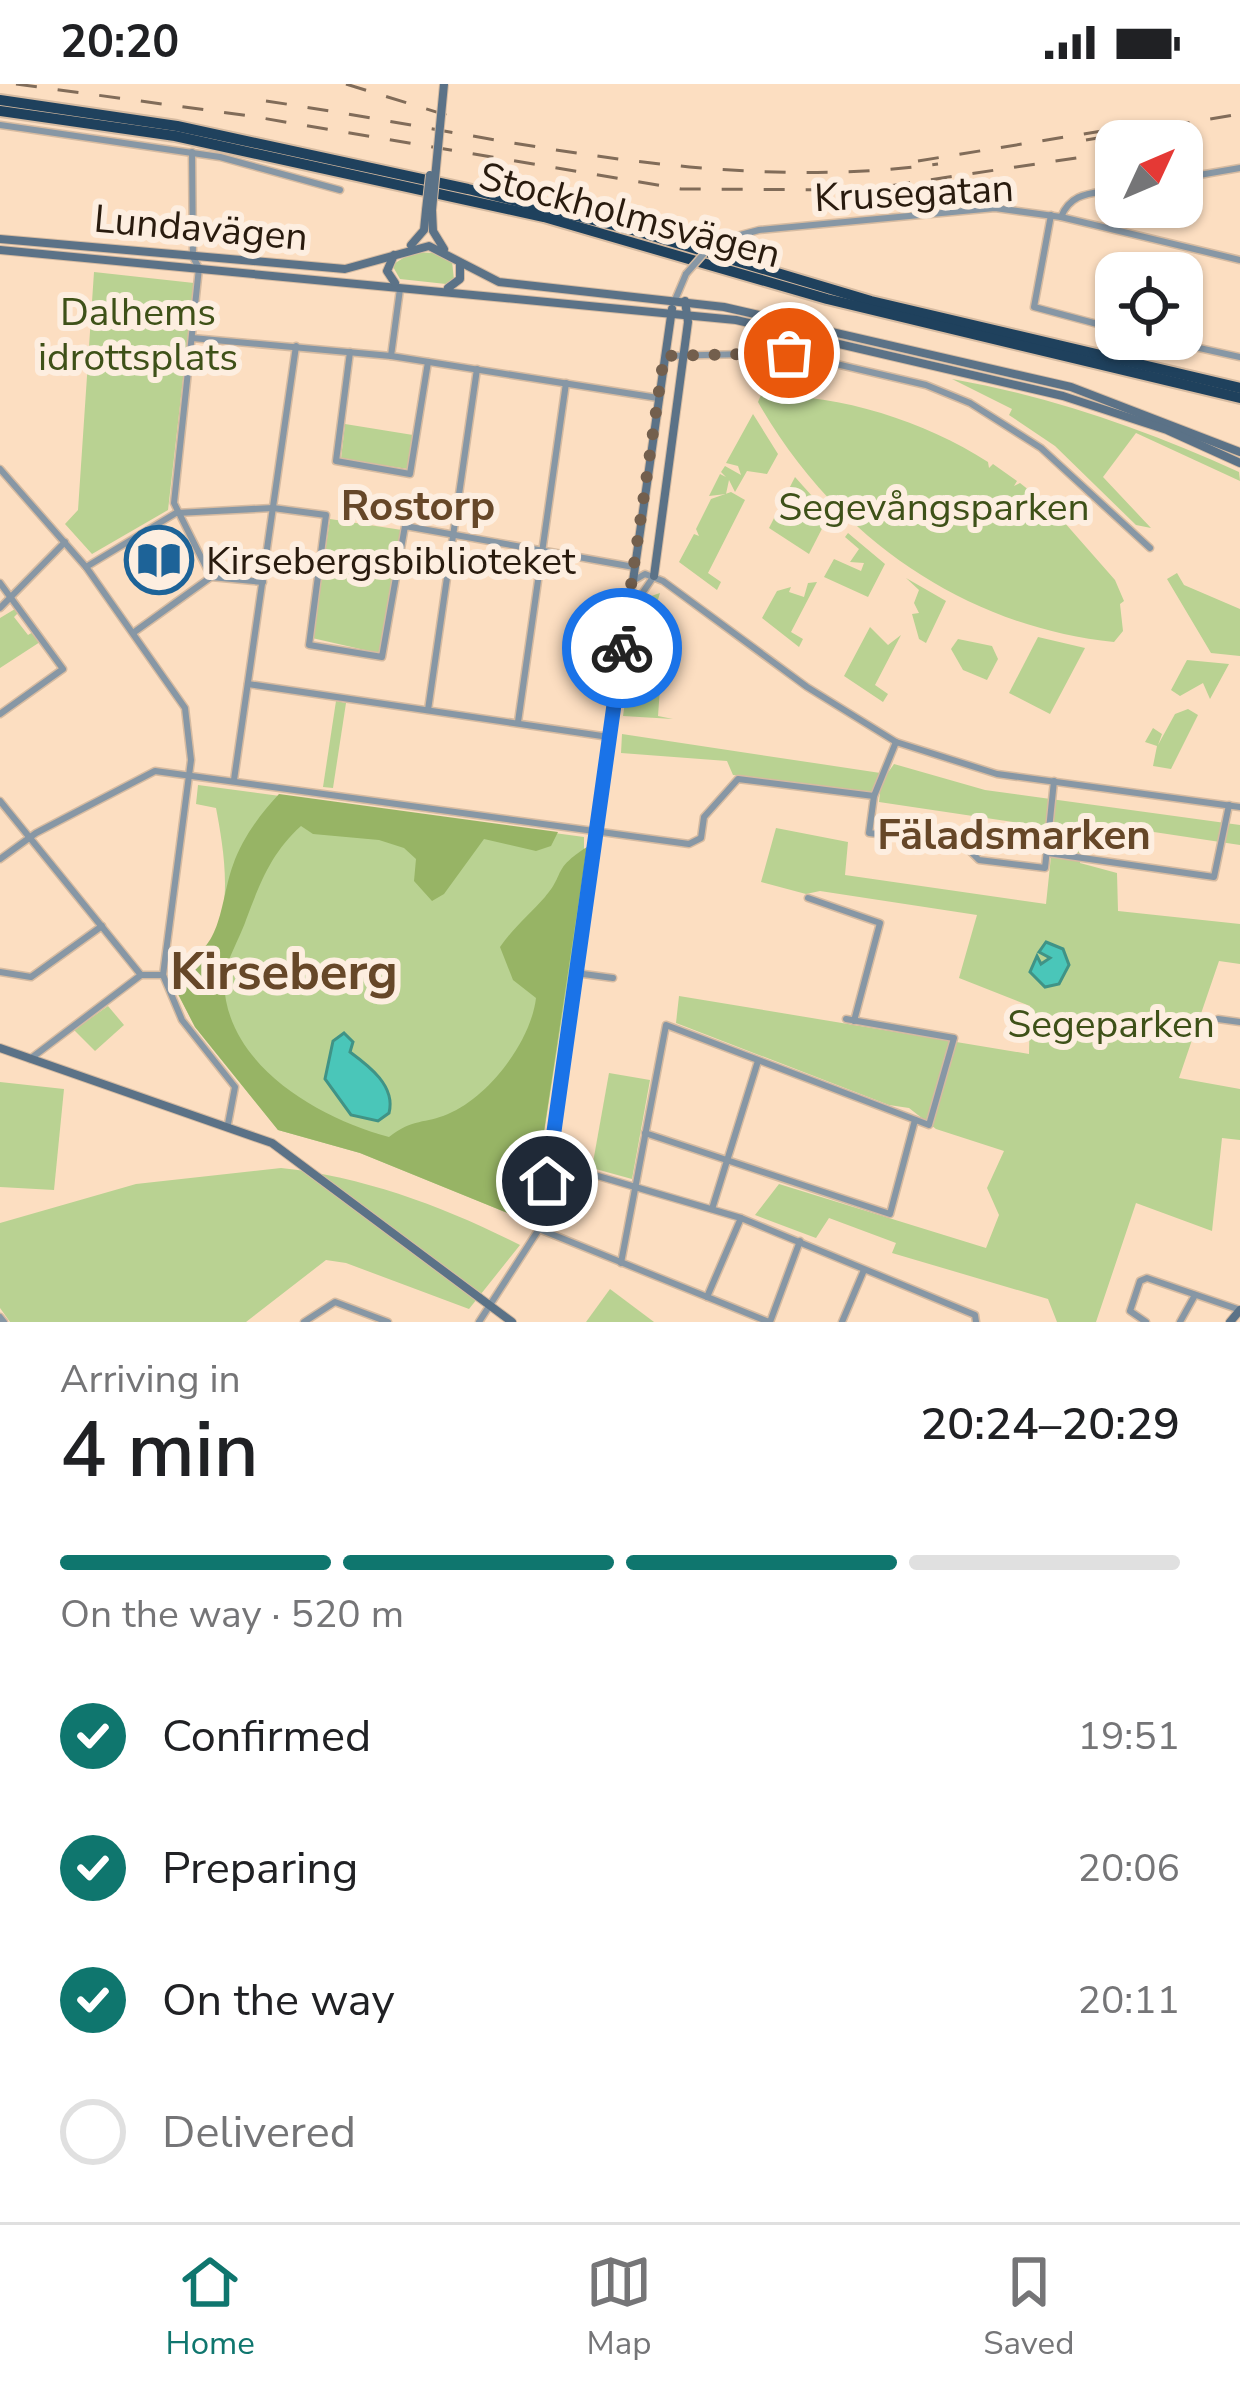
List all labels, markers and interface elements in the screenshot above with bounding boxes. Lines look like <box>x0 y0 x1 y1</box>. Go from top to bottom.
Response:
text: 20:20 <box>60 12 179 73</box>
north arrow <box>1095 120 1203 228</box>
map controls <box>1095 120 1203 360</box>
street label: Stockholmsvägen <box>473 150 786 281</box>
street label: Krusegatan <box>813 162 1015 225</box>
street label: Lundavägen <box>92 193 310 264</box>
button: locate <box>1095 252 1203 360</box>
park label: Dalhems idrottsplats <box>38 286 238 384</box>
pin <box>738 302 840 404</box>
icon: bag <box>756 320 822 386</box>
district label: Rostorp <box>341 478 495 535</box>
park label: Segevångsparken <box>778 481 1090 534</box>
library icon: Kirsebergsbiblioteket <box>124 525 194 595</box>
place label: Kirsebergsbiblioteket <box>206 535 576 588</box>
courier <box>562 588 682 708</box>
icon: bike <box>589 615 655 681</box>
district label: Fäladsmarken <box>877 807 1151 864</box>
district label: Kirseberg <box>170 937 398 1007</box>
park label: Segeparken <box>1007 998 1215 1051</box>
pin <box>496 1130 598 1232</box>
icon: home <box>514 1148 580 1214</box>
text: Arriving in <box>60 1353 241 1406</box>
text: 20:24–20:29 <box>920 1394 1180 1455</box>
text: 4 min <box>60 1397 259 1504</box>
text: On the way · 520 m <box>60 1588 404 1641</box>
icon: check <box>60 1703 126 1769</box>
text: Confirmed <box>162 1706 371 1767</box>
text: 19:51 <box>1078 1710 1180 1763</box>
icon: check <box>60 1835 126 1901</box>
text: Preparing <box>162 1838 358 1899</box>
text: 20:06 <box>1078 1842 1180 1895</box>
icon: check <box>60 1967 126 2033</box>
text: On the way <box>162 1970 395 2031</box>
text: 20:11 <box>1078 1974 1180 2027</box>
text: Delivered <box>162 2102 356 2163</box>
tab: Home <box>166 2249 255 2366</box>
tab: Map <box>586 2249 652 2366</box>
tab: Saved <box>983 2249 1074 2366</box>

